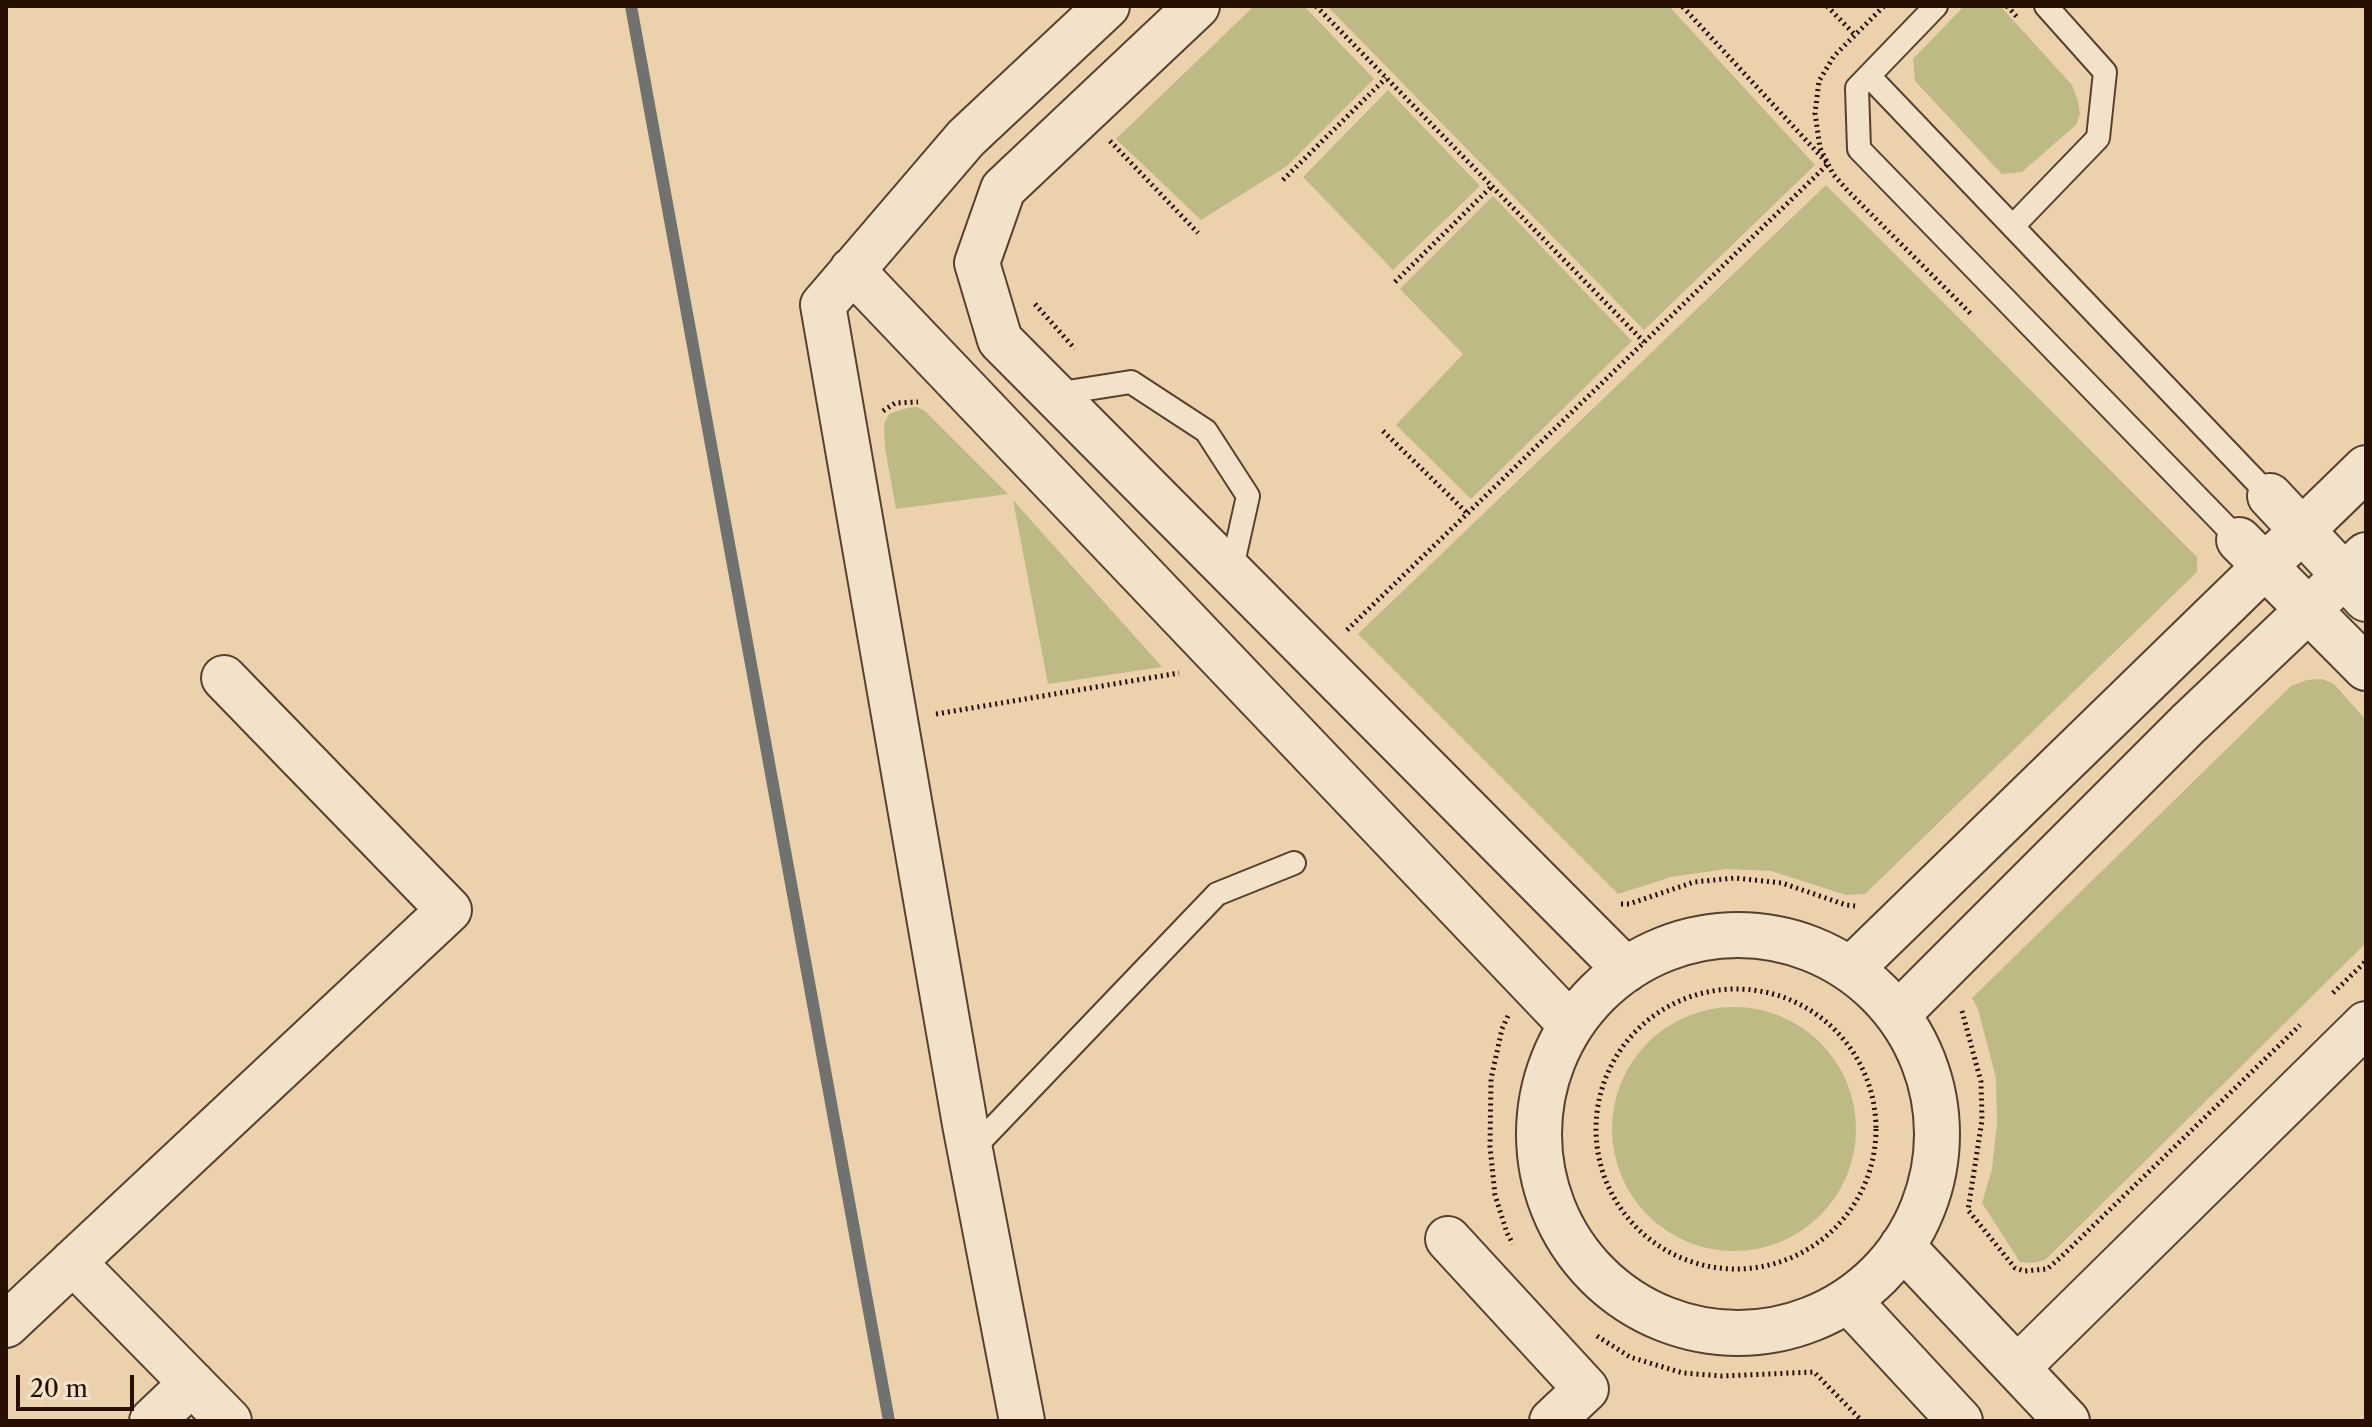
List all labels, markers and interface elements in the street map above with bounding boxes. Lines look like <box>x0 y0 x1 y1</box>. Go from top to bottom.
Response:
scale bar <box>20 1359 138 1409</box>
text: 20 m <box>30 1374 88 1403</box>

